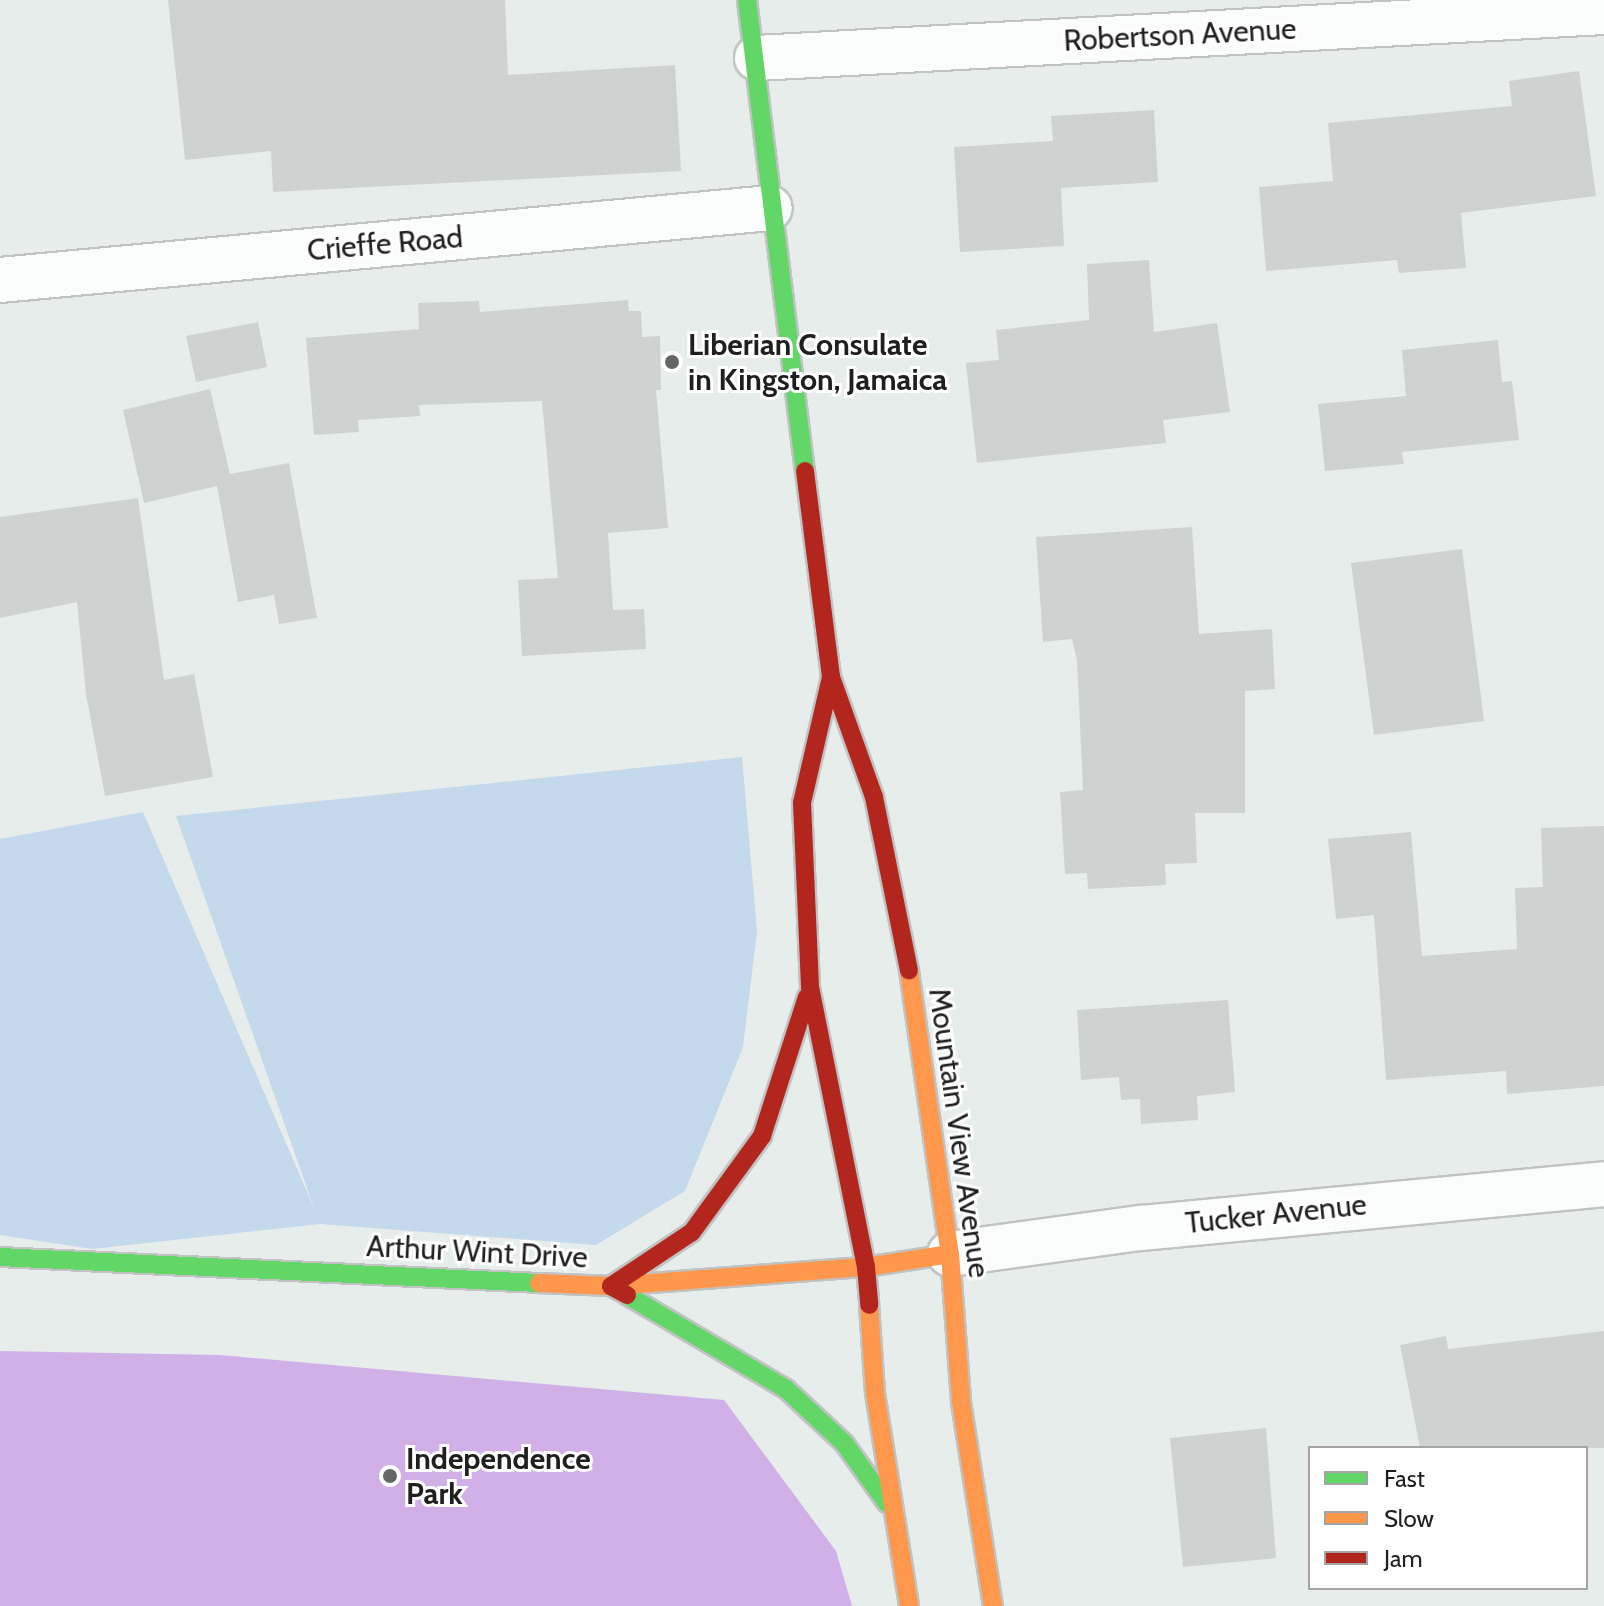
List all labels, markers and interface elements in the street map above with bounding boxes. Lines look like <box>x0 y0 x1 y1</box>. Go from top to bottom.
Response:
street label: Robertson Avenue <box>1063 11 1297 59</box>
street label: Crieffe Road <box>306 219 464 269</box>
place label: Liberian Consulate in Kingston, Jamaica <box>688 327 947 398</box>
marker: Liberian Consulate in Kingston, Jamaica <box>663 353 681 371</box>
street label: Mountain View Avenue <box>921 986 997 1280</box>
street label: Tucker Avenue <box>1184 1187 1368 1241</box>
street label: Arthur Wint Drive <box>365 1228 589 1276</box>
place label: Independence Park <box>406 1441 591 1512</box>
legend <box>1308 1446 1588 1590</box>
text: Fast <box>1384 1464 1425 1493</box>
marker: Independence Park <box>381 1467 399 1485</box>
text: Slow <box>1384 1504 1434 1533</box>
text: Jam <box>1384 1544 1422 1573</box>

